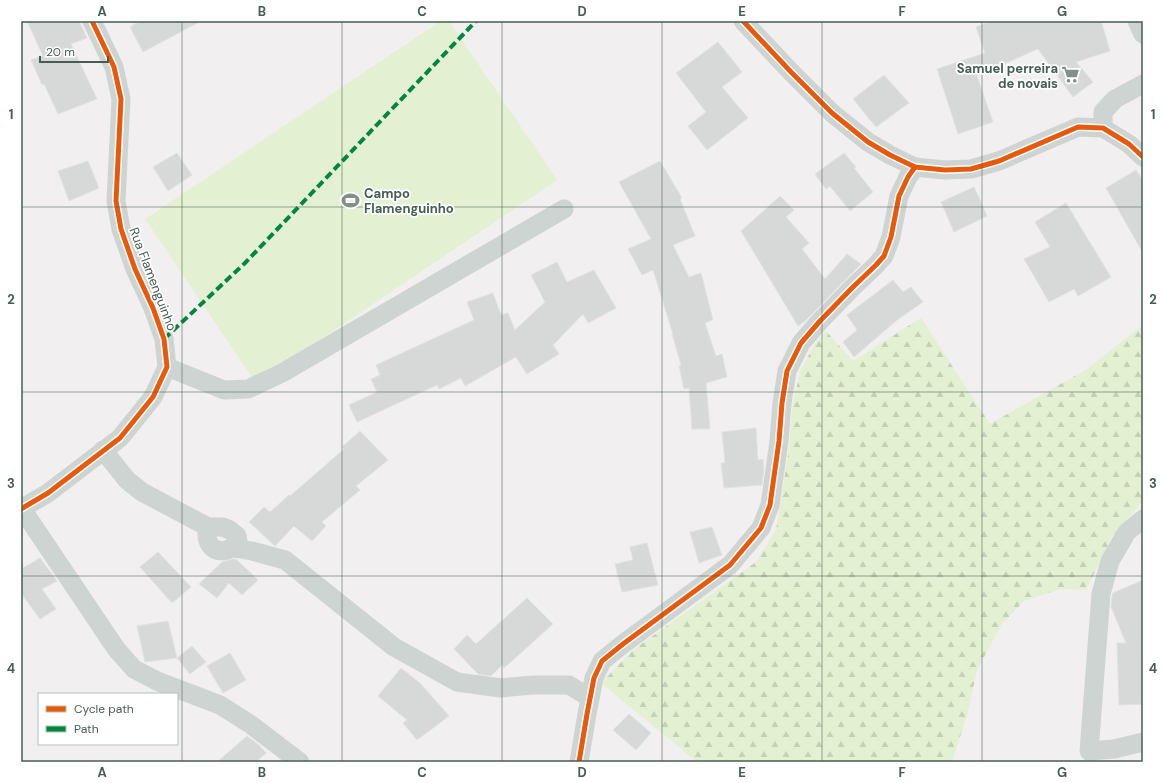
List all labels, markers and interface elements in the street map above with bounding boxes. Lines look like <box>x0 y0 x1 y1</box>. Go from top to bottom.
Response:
text: A <box>97 3 107 20</box>
text: B <box>258 3 266 20</box>
text: C <box>417 3 427 20</box>
text: D <box>577 3 587 20</box>
text: E <box>738 3 746 20</box>
text: F <box>898 3 906 20</box>
text: G <box>1057 3 1067 20</box>
scale bar <box>40 38 108 64</box>
text: 20 m <box>46 44 75 60</box>
place label: Samuel perreira de novais <box>957 60 1058 92</box>
supermarket icon: Samuel perreira de novais <box>1061 65 1081 85</box>
text: 1 <box>9 106 13 123</box>
text: 1 <box>1151 106 1155 123</box>
place label: Campo Flamenguinho <box>364 185 454 217</box>
sports icon: Campo Flamenguinho <box>341 190 361 210</box>
street label: Rua Flamenguinho <box>125 225 181 333</box>
text: 2 <box>7 291 15 308</box>
text: 2 <box>1149 291 1157 308</box>
text: 3 <box>7 475 15 492</box>
text: 3 <box>1149 475 1157 492</box>
text: 4 <box>7 660 15 677</box>
text: 4 <box>1149 660 1157 677</box>
legend <box>38 693 178 745</box>
text: Cycle path <box>74 701 134 717</box>
text: Path <box>74 721 99 737</box>
text: A <box>97 764 107 781</box>
text: B <box>258 764 266 781</box>
text: C <box>417 764 427 781</box>
text: D <box>577 764 587 781</box>
text: E <box>738 764 746 781</box>
text: F <box>898 764 906 781</box>
text: G <box>1057 764 1067 781</box>

